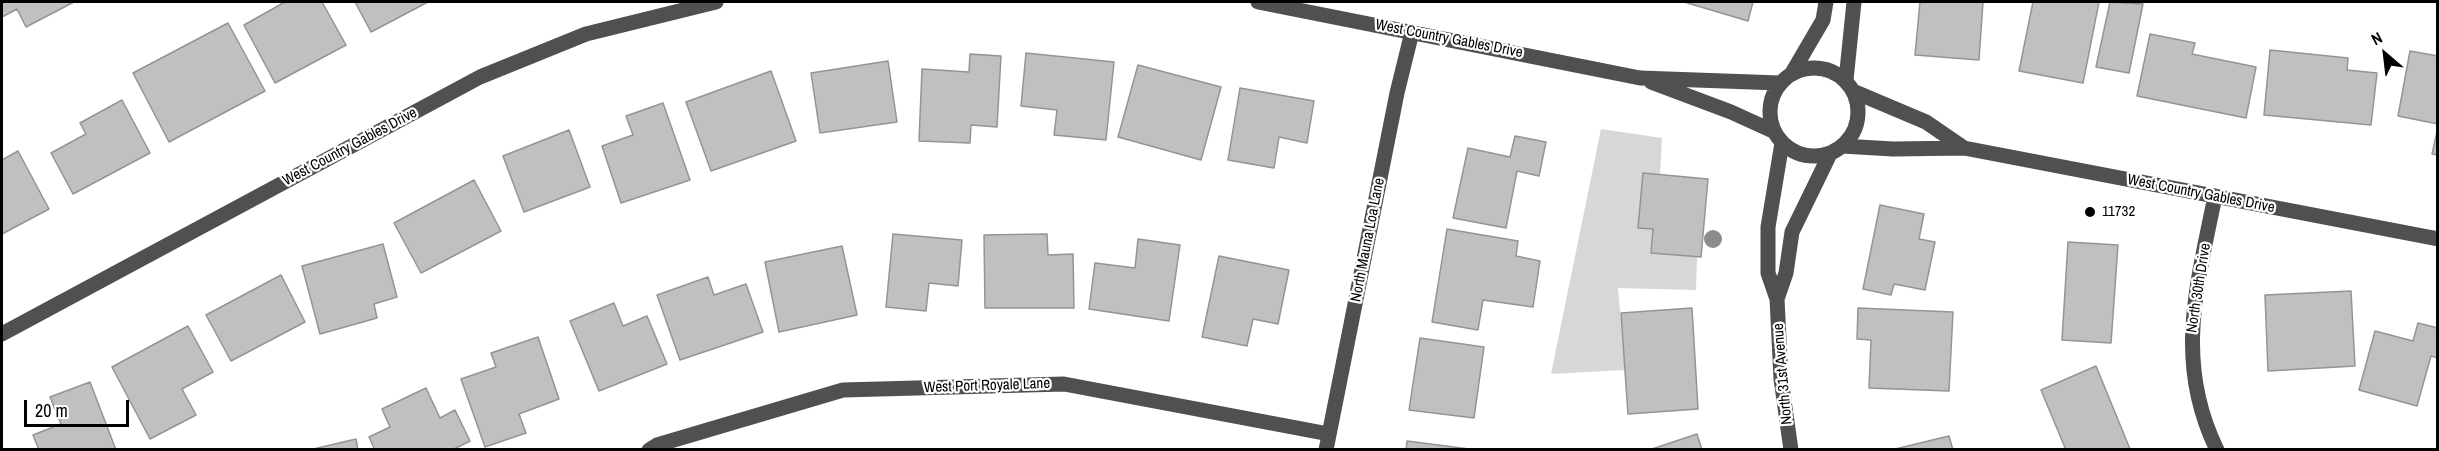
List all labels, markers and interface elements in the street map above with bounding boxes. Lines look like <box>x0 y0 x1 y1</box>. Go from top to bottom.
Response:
street label: West Country Gables Drive <box>1374 16 1524 62</box>
north arrow <box>2355 24 2415 84</box>
text: N <box>2367 26 2386 50</box>
street label: West Country Gables Drive <box>280 104 420 190</box>
street label: West Country Gables Drive <box>2126 171 2276 217</box>
street label: North Mauna Loa Lane <box>1347 177 1389 303</box>
place label: 11732 <box>2102 203 2135 221</box>
marker: 11732 <box>2083 205 2097 219</box>
street label: North 30th Drive <box>2183 242 2215 334</box>
street label: North 31st Avenue <box>1770 323 1796 425</box>
street label: West Port Royale Lane <box>924 375 1050 397</box>
scale bar <box>27 388 132 426</box>
text: 20 m <box>35 398 68 423</box>

